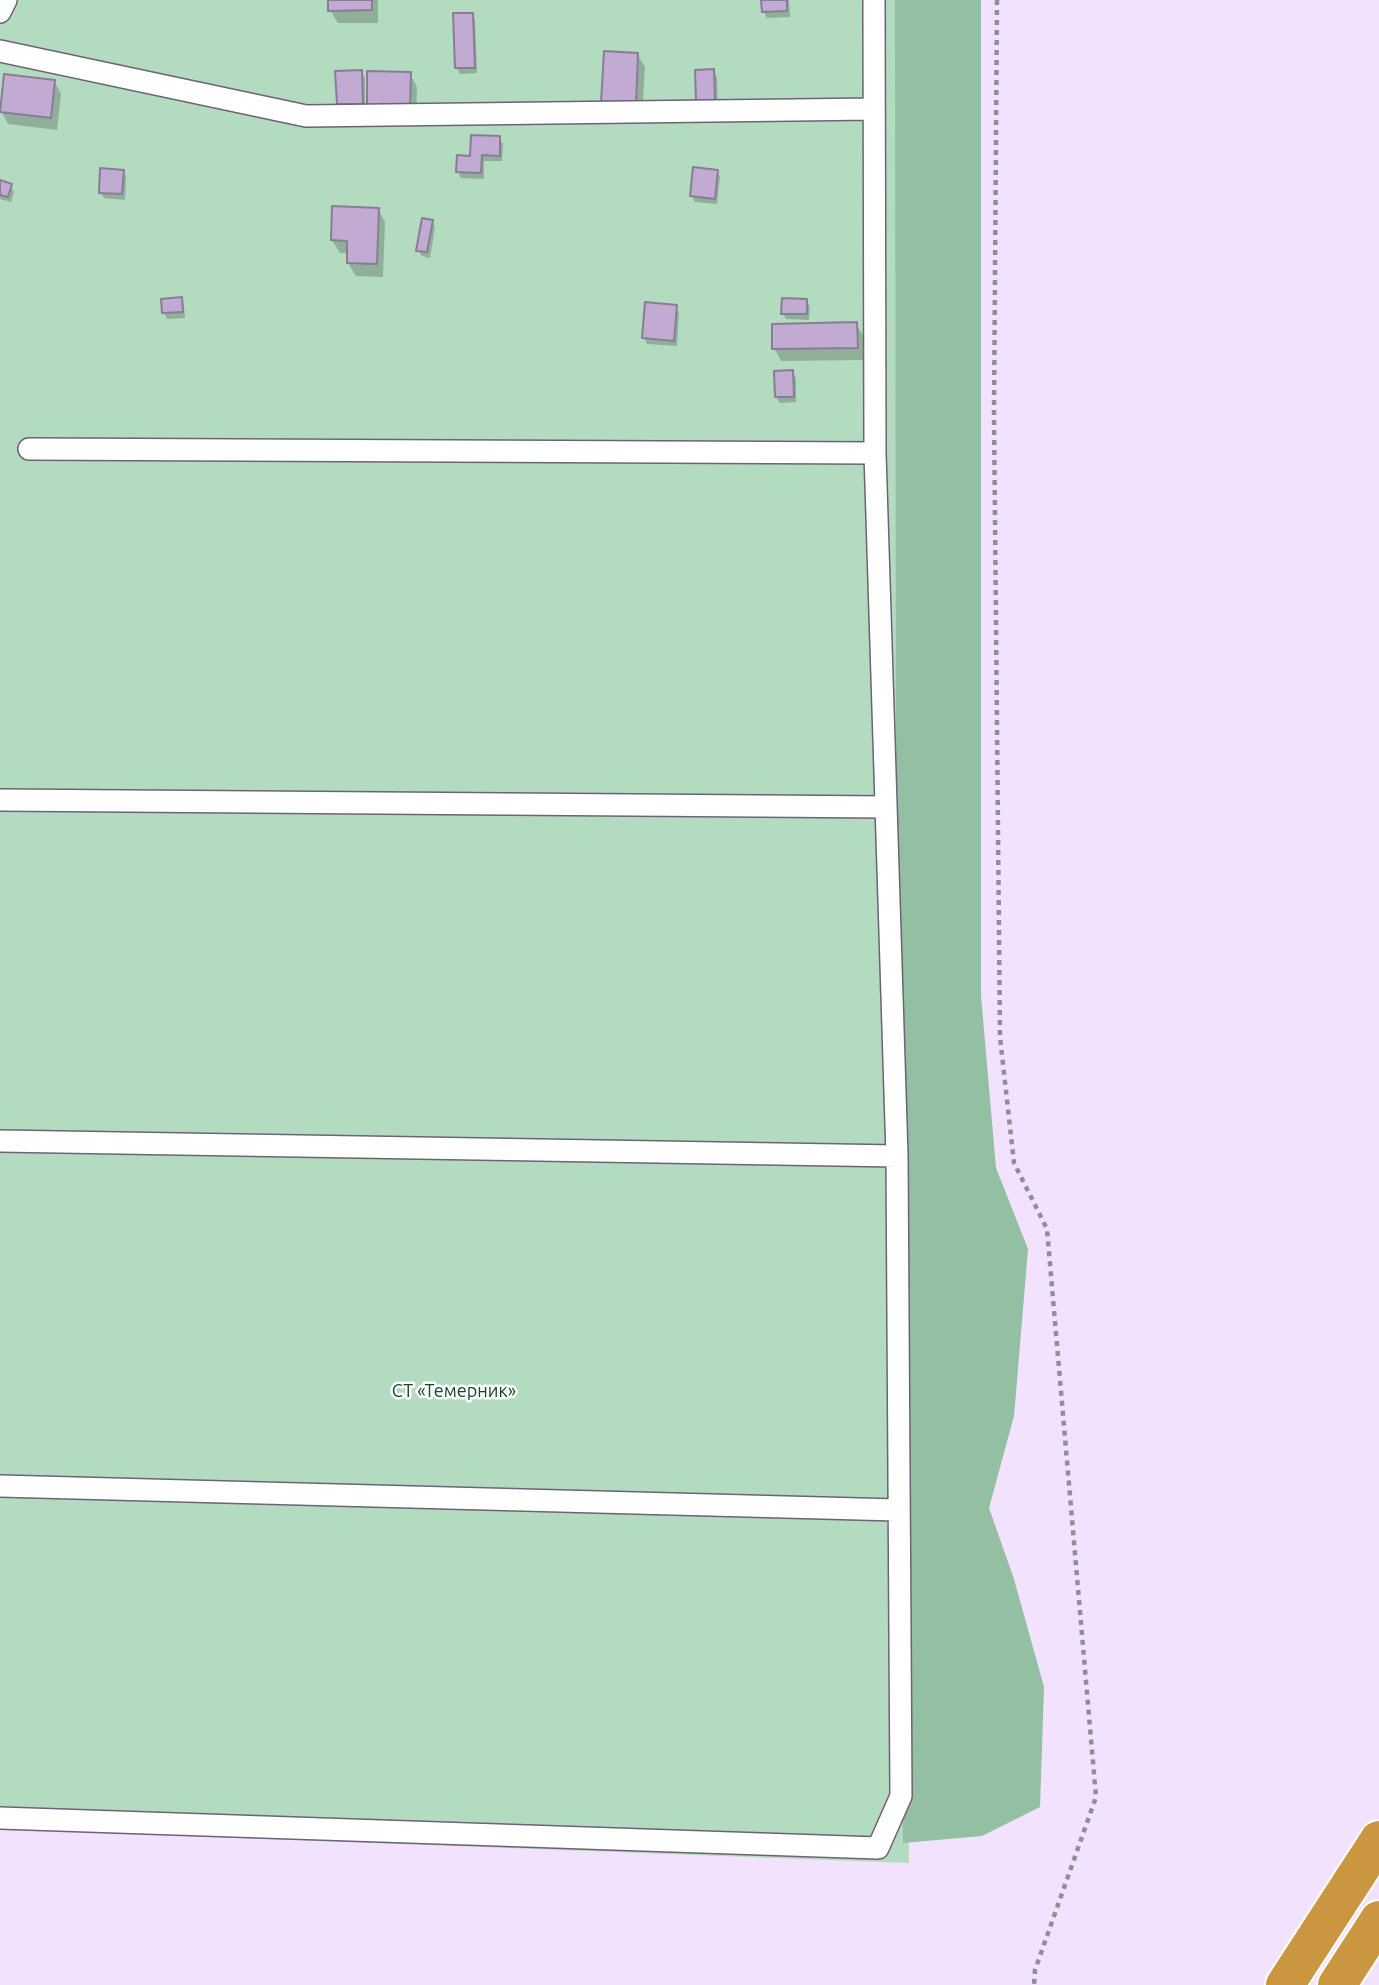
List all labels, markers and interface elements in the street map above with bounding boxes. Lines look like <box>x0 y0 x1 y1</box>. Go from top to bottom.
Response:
park label: СТ «Темерник» <box>392 1380 516 1402</box>

